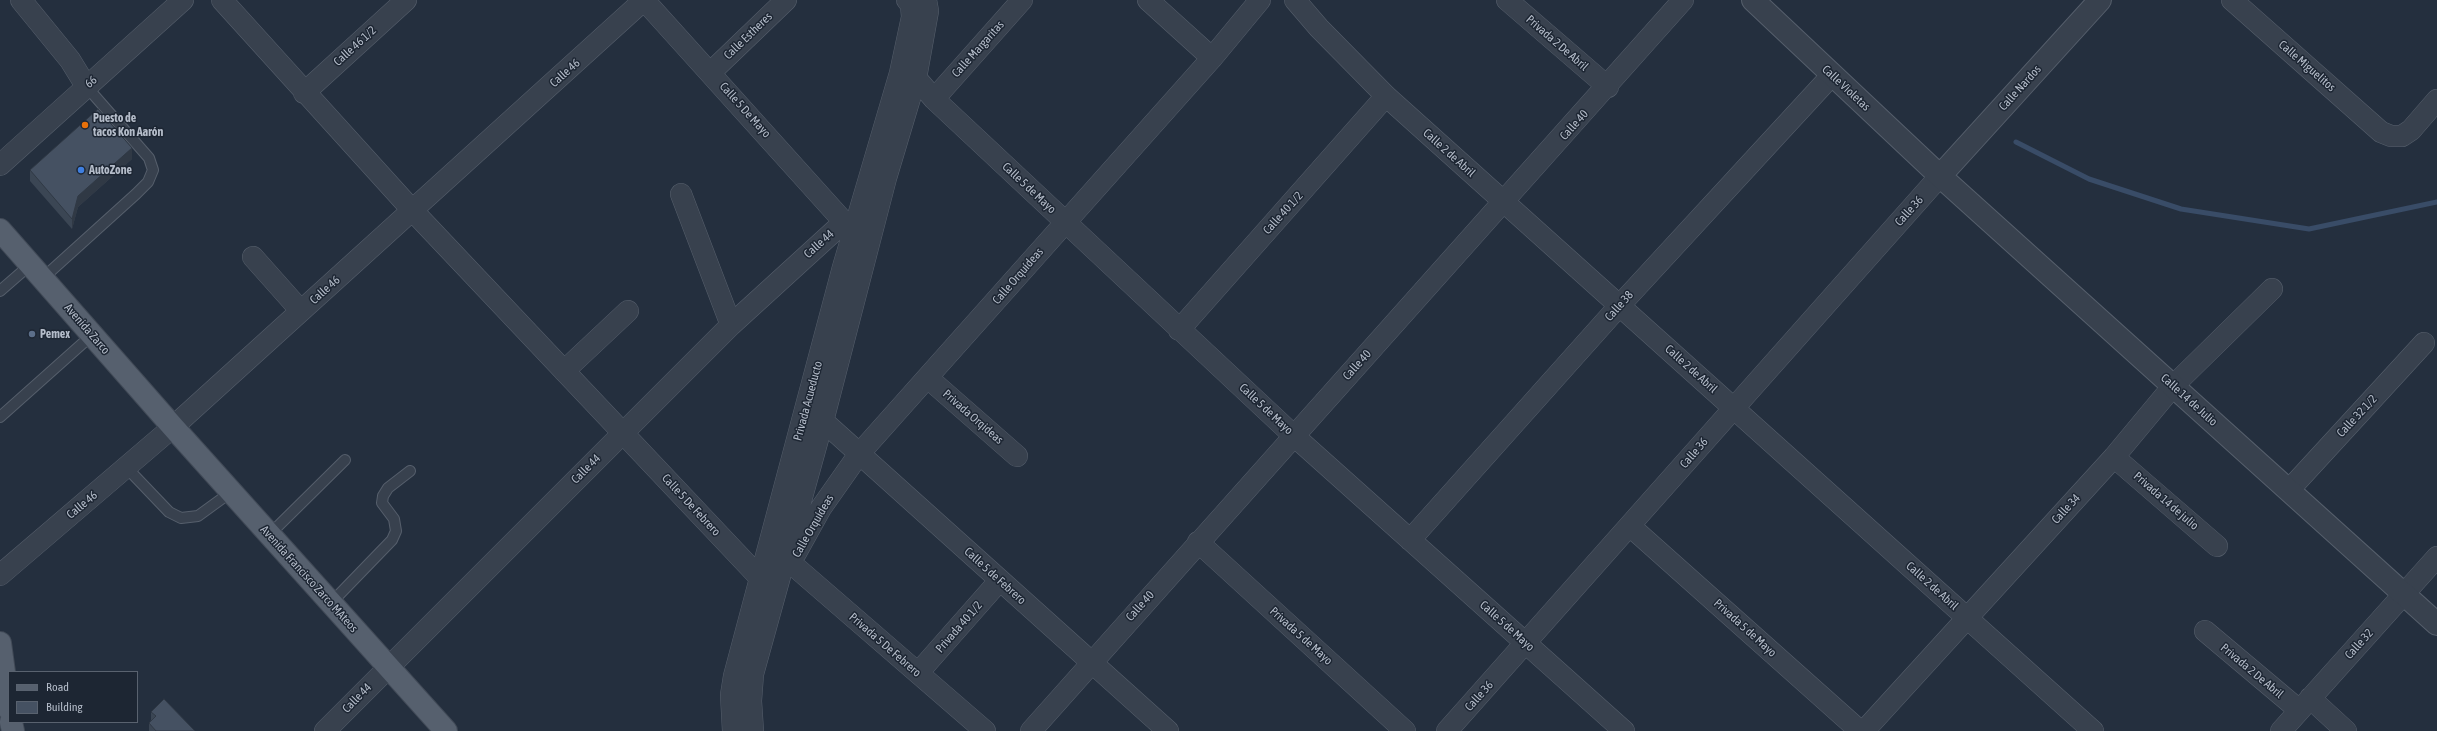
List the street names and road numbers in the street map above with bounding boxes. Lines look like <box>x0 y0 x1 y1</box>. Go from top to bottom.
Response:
street label: Calle Estheres <box>721 9 775 63</box>
street label: Privada 2 De Abril <box>1523 12 1591 74</box>
street label: Calle Margaritas <box>949 18 1007 80</box>
street label: Calle 46 1/2 <box>331 23 379 69</box>
street label: Calle Miguelitos <box>2276 37 2338 95</box>
street label: Calle 46 <box>547 56 583 90</box>
street label: Calle Violetas <box>1819 62 1873 114</box>
street label: Calle Nardos <box>1996 62 2044 114</box>
street label: 66 <box>82 73 100 91</box>
street label: Calle 5 De Mayo <box>716 79 774 141</box>
street label: Calle 40 <box>1557 107 1591 143</box>
street label: Calle 2 de Abril <box>1420 126 1478 180</box>
street label: Calle 5 de Mayo <box>999 159 1059 217</box>
street label: Calle 40 1/2 <box>1260 189 1306 237</box>
street label: Calle 36 <box>1892 193 1926 229</box>
street label: Calle 44 <box>801 227 837 261</box>
street label: Calle Orquídeas <box>990 245 1046 307</box>
street label: Calle 46 <box>307 273 343 307</box>
street label: Calle 38 <box>1602 288 1636 324</box>
street label: Avenida Zarco <box>61 301 113 357</box>
street label: Calle 2 de Abril <box>1662 342 1720 396</box>
street label: Calle 40 <box>1340 347 1374 383</box>
street label: Privada Acueducto <box>790 360 826 442</box>
street label: Calle 14 de Julio <box>2158 371 2220 429</box>
street label: Calle 5 de Mayo <box>1236 380 1296 438</box>
street label: Privada Orqideas <box>940 387 1006 447</box>
street label: Calle 32 1/2 <box>2334 392 2380 440</box>
street label: Calle 36 <box>1677 435 1711 471</box>
street label: Calle 44 <box>568 451 604 487</box>
street label: Privada 14 de julio <box>2131 469 2201 533</box>
street label: Calle 5 De Febrero <box>659 471 723 539</box>
street label: Calle 46 <box>64 488 100 522</box>
street label: Calle 34 <box>2049 491 2083 527</box>
street label: Calle Orquídeas <box>789 492 837 560</box>
street label: Avenida Francisco Zarco MAteos <box>257 523 361 635</box>
street label: Calle 5 de Febrero <box>961 544 1029 608</box>
street label: Calle 2 de Abril <box>1903 559 1961 613</box>
street label: Calle 40 <box>1123 588 1157 624</box>
street label: Privada 5 de Mayo <box>1711 596 1779 660</box>
street label: Privada 40 1/2 <box>933 598 985 656</box>
street label: Calle 5 de Mayo <box>1477 598 1537 654</box>
street label: Privada 5 de Mayo <box>1267 604 1335 668</box>
street label: Privada 5 De Febrero <box>846 610 924 680</box>
street label: Calle 32 <box>2342 626 2376 662</box>
street label: Privada 2 De Abril <box>2218 641 2286 701</box>
street label: Calle 36 <box>1462 678 1496 714</box>
street label: Calle 44 <box>339 680 375 716</box>

